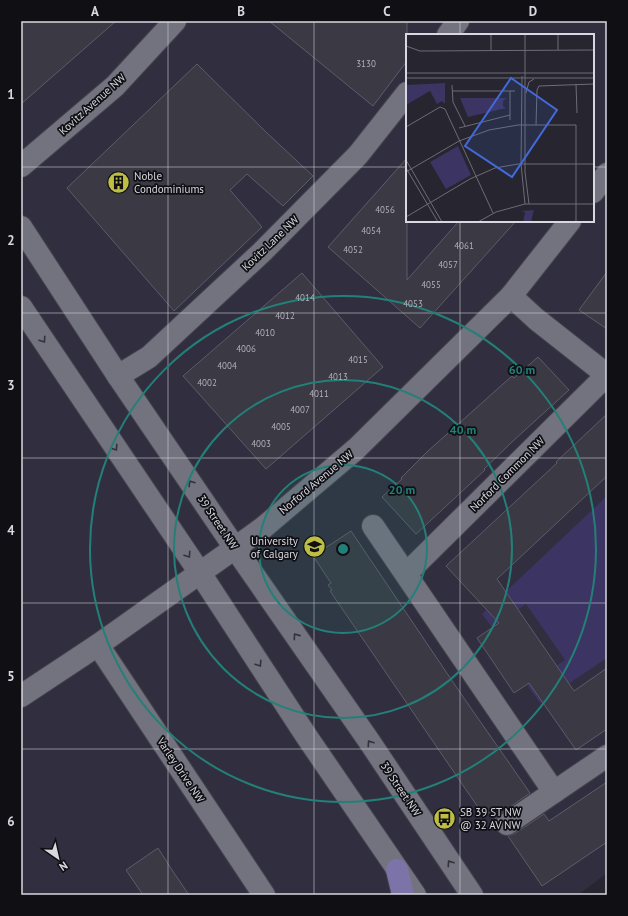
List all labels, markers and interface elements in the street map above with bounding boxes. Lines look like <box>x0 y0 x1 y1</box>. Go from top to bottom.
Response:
text: A <box>91 3 99 20</box>
text: B <box>237 3 245 20</box>
text: C <box>383 3 391 20</box>
text: D <box>529 3 537 20</box>
inset map <box>406 34 594 222</box>
house number: 3130 <box>356 58 376 69</box>
street label: Kovitz Avenue NW <box>56 70 129 138</box>
text: 1 <box>7 86 15 103</box>
building icon: Noble Condominiums <box>105 169 131 195</box>
place label: Noble Condominiums <box>134 169 204 196</box>
house number: 4056 <box>375 204 395 215</box>
street label: Kovitz Lane NW <box>239 212 302 274</box>
house number: 4054 <box>361 225 381 236</box>
text: 2 <box>7 232 15 249</box>
house number: 4061 <box>454 240 474 251</box>
house number: 4052 <box>343 244 363 255</box>
house number: 4057 <box>438 259 458 270</box>
house number: 4055 <box>421 279 441 290</box>
house number: 4014 <box>295 292 315 303</box>
house number: 4053 <box>403 298 423 309</box>
house number: 4012 <box>275 310 295 321</box>
house number: 4010 <box>255 327 275 338</box>
one-way arrow <box>38 336 46 343</box>
house number: 4006 <box>236 343 256 354</box>
house number: 4015 <box>348 354 368 365</box>
house number: 4004 <box>217 360 237 371</box>
text: 60 m <box>509 362 535 377</box>
house number: 4013 <box>328 371 348 382</box>
text: 3 <box>7 377 15 394</box>
house number: 4002 <box>197 377 217 388</box>
house number: 4011 <box>309 388 329 399</box>
house number: 4007 <box>290 404 310 415</box>
house number: 4005 <box>271 421 291 432</box>
text: 40 m <box>450 422 476 437</box>
street label: Norford Common NW <box>467 433 548 514</box>
house number: 4003 <box>251 438 271 449</box>
one-way arrow <box>110 443 117 450</box>
street label: Norford Avenue NW <box>276 446 357 517</box>
one-way arrow <box>189 480 196 487</box>
text: 20 m <box>389 482 415 497</box>
street label: 39 Street NW <box>195 492 242 553</box>
text: 4 <box>7 522 15 539</box>
place label: University of Calgary <box>251 534 299 561</box>
school or university icon: University of Calgary <box>301 534 327 560</box>
centre of rings <box>336 542 350 556</box>
one-way arrow <box>183 551 190 558</box>
one-way arrow <box>293 633 301 640</box>
one-way arrow <box>255 660 262 667</box>
text: 5 <box>7 668 15 685</box>
street label: Varley Drive NW <box>154 734 208 806</box>
one-way arrow <box>367 740 375 747</box>
street label: 39 Street NW <box>378 759 425 820</box>
bus stop icon: SB 39 ST NW @ 32 AV NW <box>432 805 458 831</box>
place label: SB 39 ST NW @ 32 AV NW <box>460 805 522 832</box>
text: 6 <box>7 813 15 830</box>
north arrow <box>38 838 78 878</box>
text: N <box>57 858 71 874</box>
one-way arrow <box>448 860 455 867</box>

